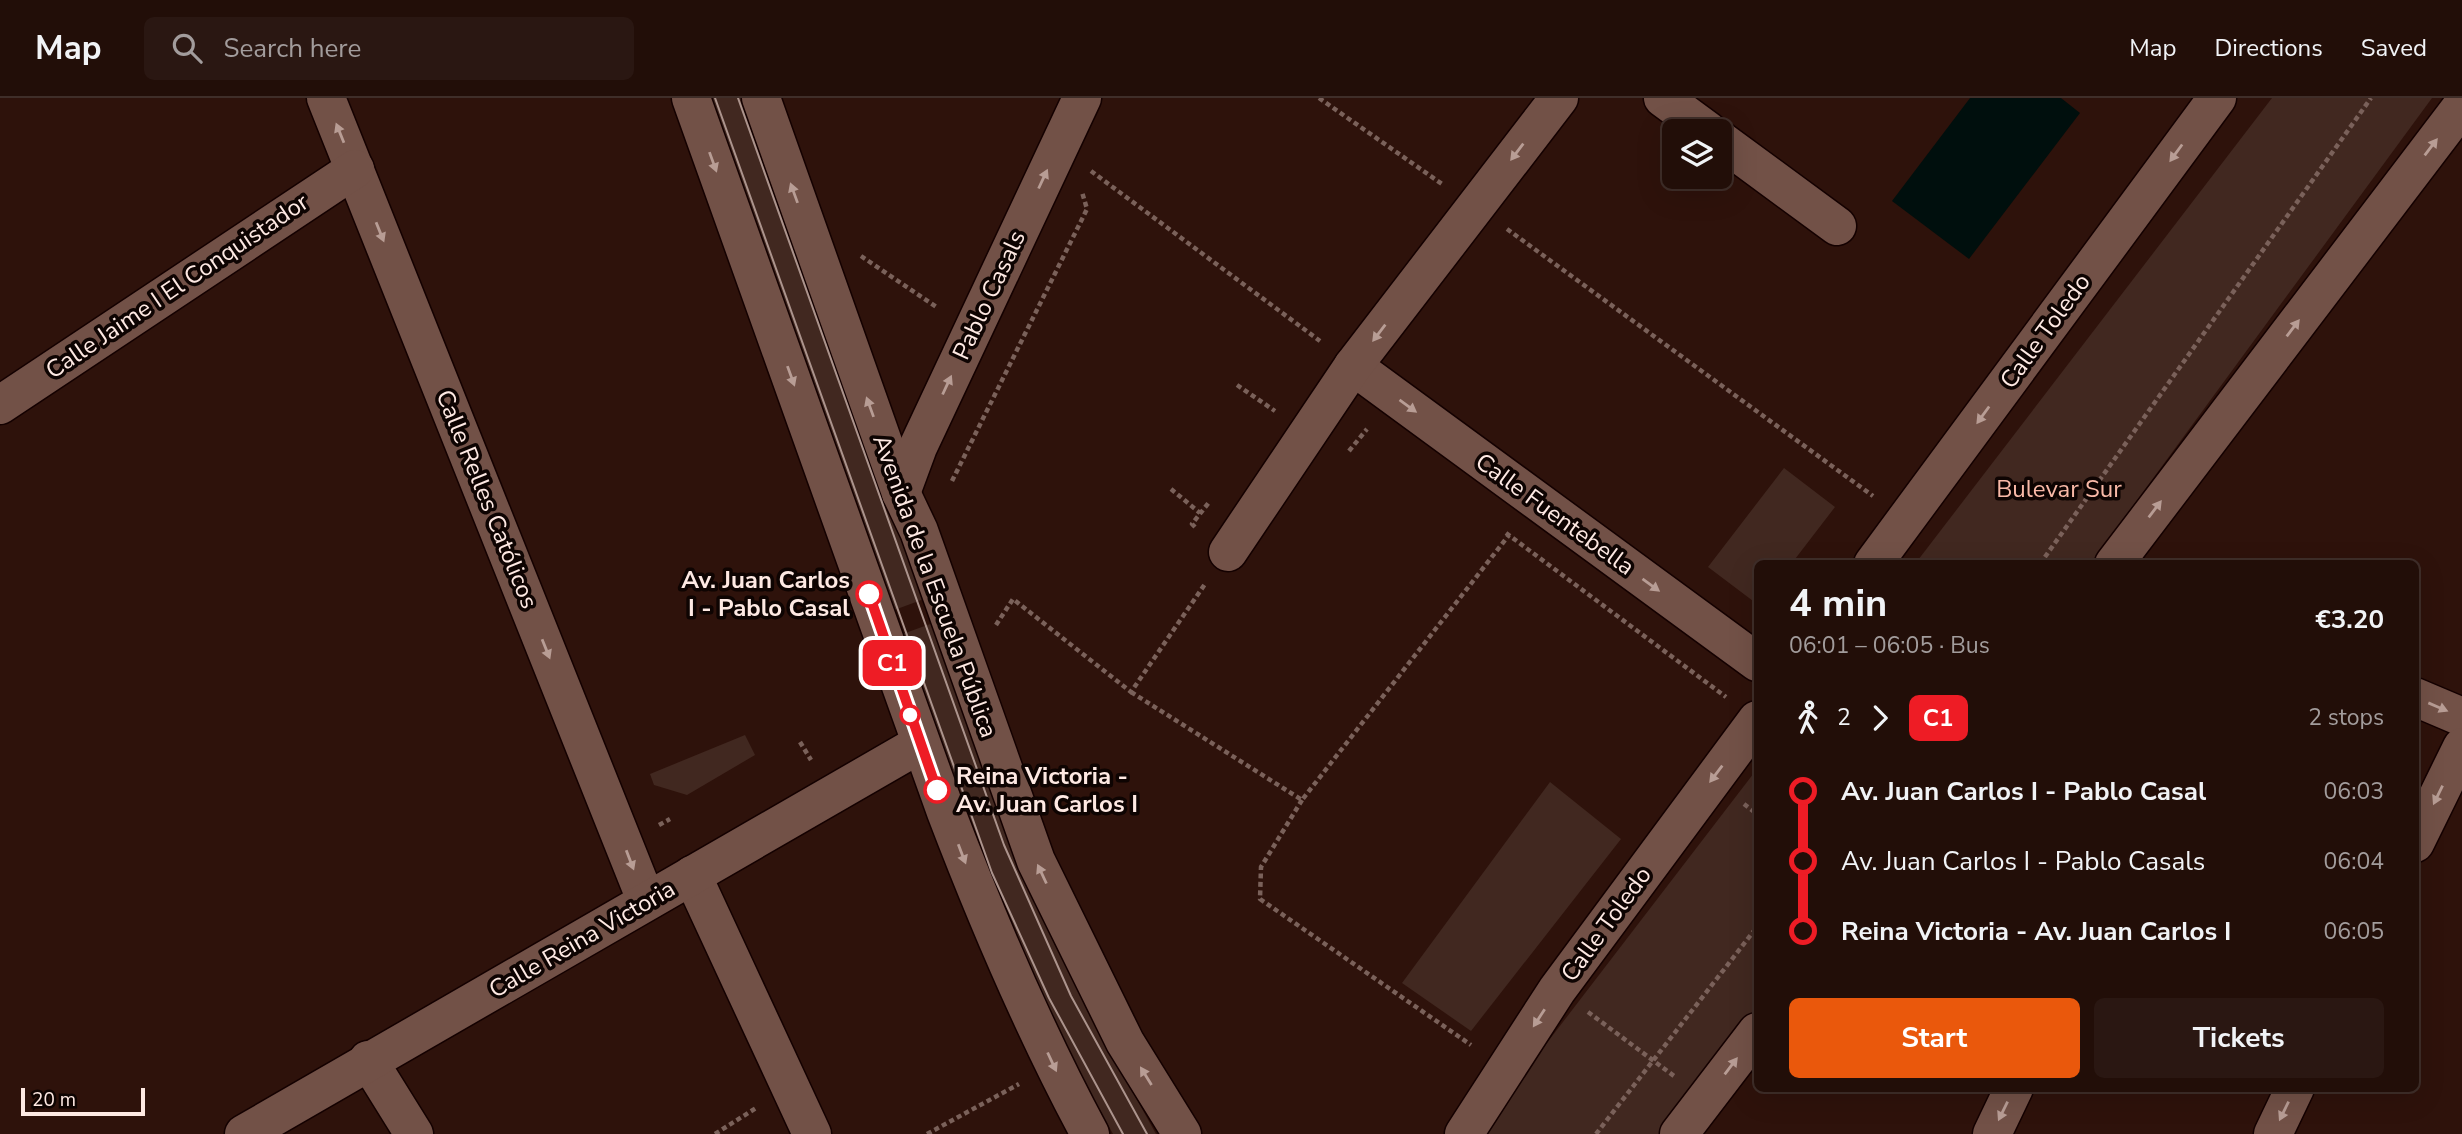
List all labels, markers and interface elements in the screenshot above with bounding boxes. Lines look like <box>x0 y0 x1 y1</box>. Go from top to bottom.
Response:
search box <box>144 17 634 80</box>
text: Map <box>35 26 102 71</box>
icon: search <box>168 29 206 67</box>
text: Search here <box>224 31 361 66</box>
text: Map <box>2129 32 2176 64</box>
text: Directions <box>2214 32 2323 64</box>
text: Saved <box>2361 32 2427 64</box>
map controls <box>1662 119 1732 189</box>
button: layers <box>1662 119 1732 189</box>
one-way arrow <box>335 123 346 144</box>
one-way arrow <box>2423 138 2437 156</box>
one-way arrow <box>1511 143 1525 161</box>
one-way arrow <box>2169 144 2183 162</box>
one-way arrow <box>708 152 719 173</box>
one-way arrow <box>1037 169 1049 189</box>
one-way arrow <box>788 183 799 204</box>
street label: Calle Jaime I El Conquistador <box>39 186 315 386</box>
one-way arrow <box>375 222 386 243</box>
street label: Pablo Casals <box>945 225 1033 365</box>
street label: Calle Toledo <box>1993 267 2097 395</box>
one-way arrow <box>2286 319 2300 337</box>
one-way arrow <box>1371 323 1386 341</box>
one-way arrow <box>785 366 796 387</box>
one-way arrow <box>941 375 953 395</box>
street label: Calle Relles Católicos <box>428 385 546 613</box>
one-way arrow <box>864 397 875 418</box>
one-way arrow <box>1399 399 1417 414</box>
one-way arrow <box>1976 406 1990 424</box>
street label: Avenida de la Escuela Pública <box>865 430 1005 742</box>
street label: Calle Fuentebella <box>1469 446 1641 582</box>
park label: Bulevar Sur <box>1996 473 2122 505</box>
one-way arrow <box>2148 500 2162 518</box>
place label: Av. Juan Carlos I - Pablo Casal <box>681 564 850 624</box>
one-way arrow <box>1642 577 1660 591</box>
text: 4 min <box>1789 578 1887 629</box>
marker: Av. Juan Carlos I - Pablo Casal <box>856 581 882 607</box>
text: €3.20 <box>2315 602 2384 637</box>
text: 06:01 – 06:05 · Bus <box>1789 630 1990 661</box>
one-way arrow <box>541 638 552 659</box>
line badge: C1 <box>860 640 924 686</box>
text: C1 <box>877 647 907 679</box>
icon: walk <box>1789 699 1827 737</box>
icon: forward <box>1861 699 1899 737</box>
text: 2 <box>1837 702 1851 733</box>
text: C1 <box>1923 702 1954 734</box>
text: 2 stops <box>2308 702 2384 733</box>
one-way arrow <box>2428 702 2449 713</box>
unlabelled marker <box>900 705 920 725</box>
place label: Reina Victoria - Av. Juan Carlos I <box>956 760 1138 820</box>
one-way arrow <box>1709 765 1723 783</box>
text: Av. Juan Carlos I - Pablo Casal <box>1841 774 2206 809</box>
text: 06:03 <box>2324 776 2384 807</box>
marker: Reina Victoria - Av. Juan Carlos I <box>924 777 950 803</box>
one-way arrow <box>2433 785 2444 805</box>
one-way arrow <box>956 843 967 864</box>
text: Av. Juan Carlos I - Pablo Casals <box>1841 844 2205 879</box>
text: 06:04 <box>2324 846 2384 877</box>
one-way arrow <box>625 850 636 871</box>
street label: Calle Toledo <box>1554 860 1658 988</box>
one-way arrow <box>1036 863 1047 884</box>
street label: Calle Reina Victoria <box>483 873 681 1005</box>
text: Reina Victoria - Av. Juan Carlos I <box>1841 914 2231 949</box>
text: 06:05 <box>2324 916 2384 947</box>
button: Start <box>1789 998 2080 1078</box>
button: Tickets <box>2094 998 2384 1078</box>
one-way arrow <box>1533 1008 1546 1028</box>
one-way arrow <box>1047 1052 1058 1073</box>
one-way arrow <box>1724 1057 1739 1075</box>
one-way arrow <box>1139 1066 1152 1085</box>
scale bar <box>21 1085 145 1117</box>
text: 20 m <box>32 1087 76 1113</box>
one-way arrow <box>1997 1101 2008 1121</box>
one-way arrow <box>2278 1101 2289 1121</box>

